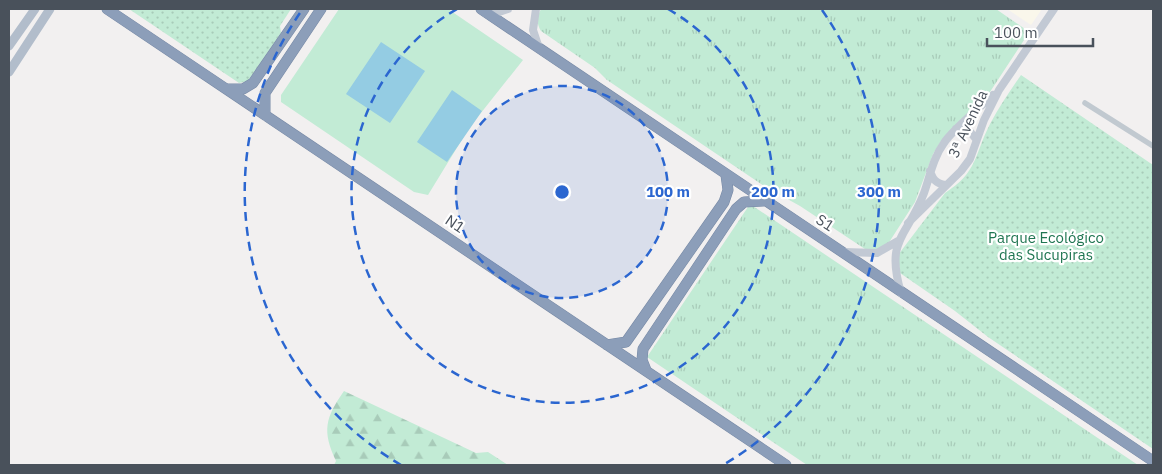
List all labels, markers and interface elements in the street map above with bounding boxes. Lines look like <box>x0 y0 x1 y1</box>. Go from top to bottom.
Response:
scale bar <box>987 15 1093 47</box>
text: 100 m <box>994 23 1038 42</box>
street label: 3ª Avenida <box>944 87 991 161</box>
text: 100 m <box>646 182 690 201</box>
text: 200 m <box>751 182 795 201</box>
text: 300 m <box>857 182 901 201</box>
centre of rings <box>553 183 571 201</box>
street label: N1 <box>442 210 469 237</box>
street label: S1 <box>813 210 838 235</box>
park label: Parque Ecológico das Sucupiras <box>988 228 1104 264</box>

